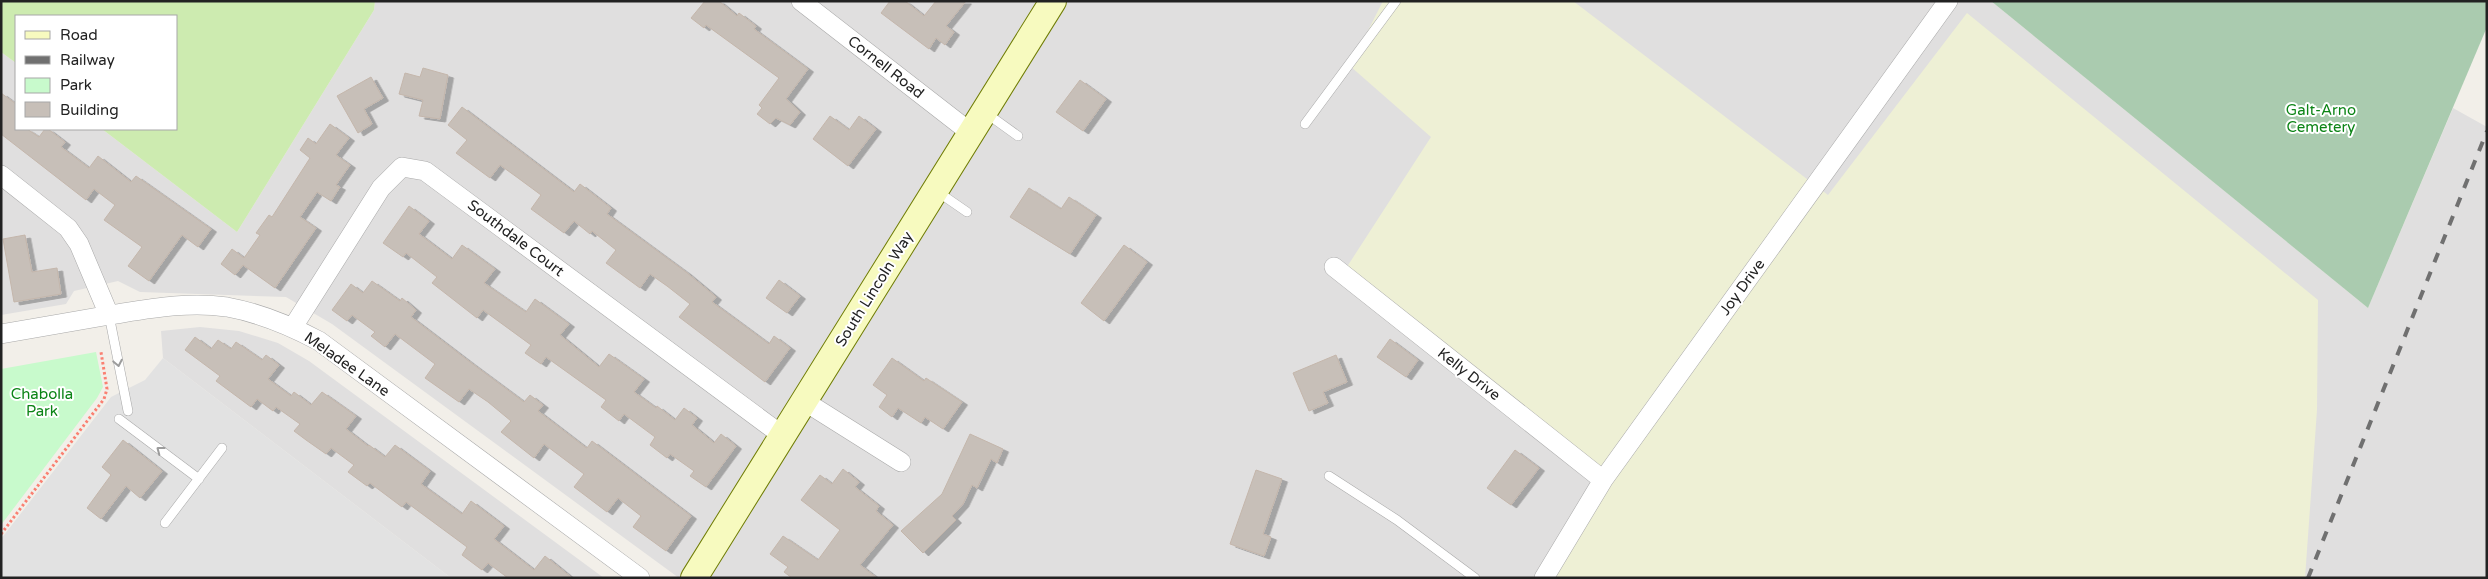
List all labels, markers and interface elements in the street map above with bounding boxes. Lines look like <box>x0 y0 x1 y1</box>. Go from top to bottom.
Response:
legend <box>15 15 178 130</box>
text: Road <box>60 26 98 44</box>
street label: Cornell Road <box>844 32 928 102</box>
text: Railway <box>60 51 115 69</box>
text: Park <box>60 76 92 94</box>
text: Building <box>60 101 119 119</box>
park label: Galt-Arno Cemetery <box>2286 101 2356 136</box>
street label: Southdale Court <box>464 196 568 280</box>
street label: South Lincoln Way <box>831 228 917 350</box>
street label: Joy Drive <box>1716 255 1768 319</box>
street label: Meladee Lane <box>301 328 393 400</box>
street label: Kelly Drive <box>1434 344 1504 404</box>
one-way arrow <box>113 359 123 368</box>
park label: Chabolla Park <box>11 385 73 420</box>
one-way arrow <box>156 447 166 456</box>

